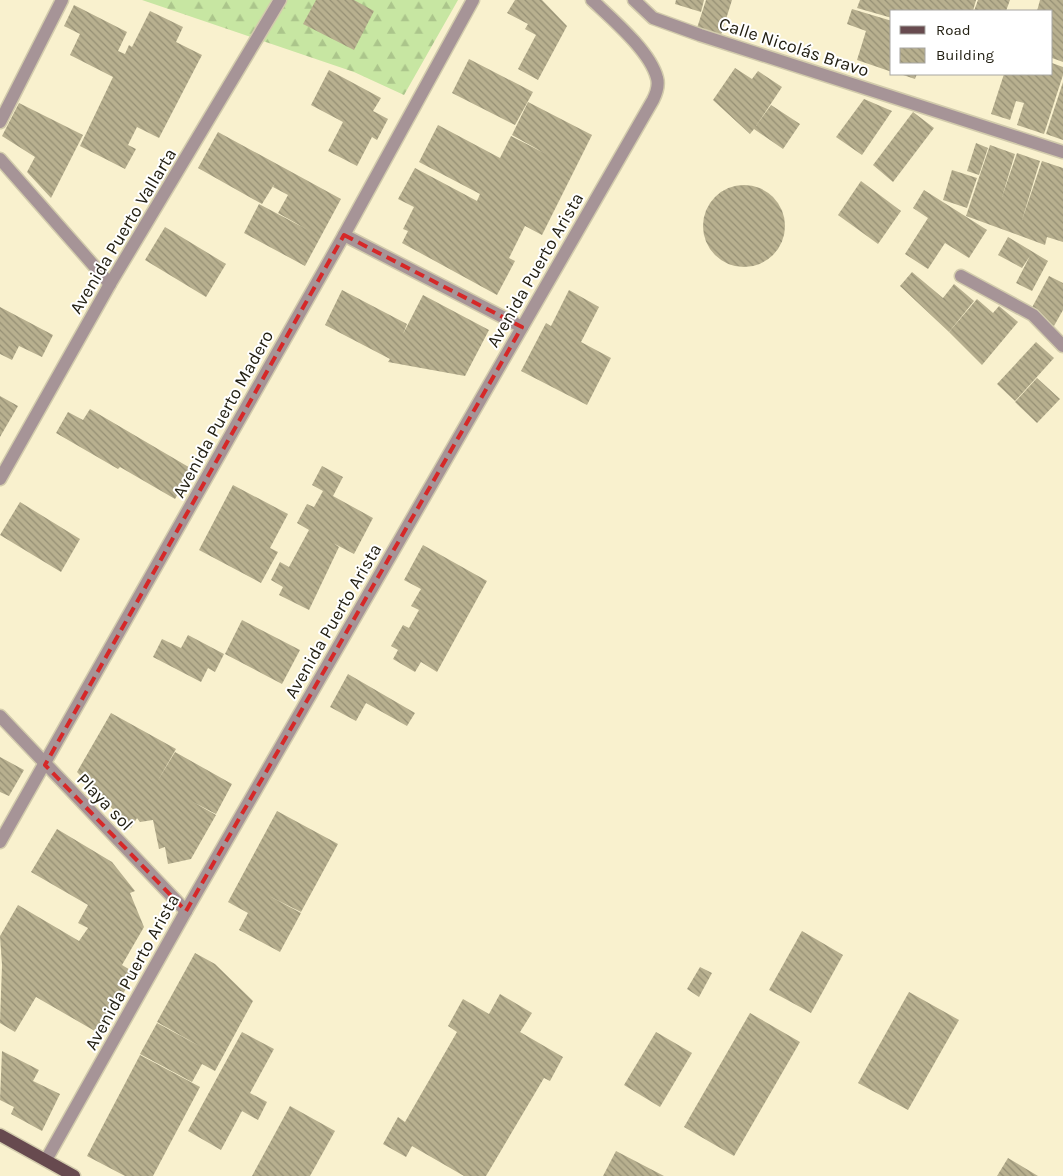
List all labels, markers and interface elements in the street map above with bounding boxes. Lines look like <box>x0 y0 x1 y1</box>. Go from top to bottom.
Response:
legend <box>890 10 1053 75</box>
street label: Calle Nicolás Bravo <box>716 12 872 82</box>
text: Road <box>936 21 971 39</box>
text: Building <box>936 46 994 64</box>
street label: Avenida Puerto Vallarta <box>65 144 181 318</box>
street label: Avenida Puerto Arista <box>482 189 588 351</box>
street label: Avenida Puerto Madero <box>168 326 278 502</box>
street label: Avenida Puerto Arista <box>280 540 386 702</box>
street label: Playa sol <box>72 769 138 835</box>
street label: Avenida Puerto Arista <box>80 890 184 1054</box>

